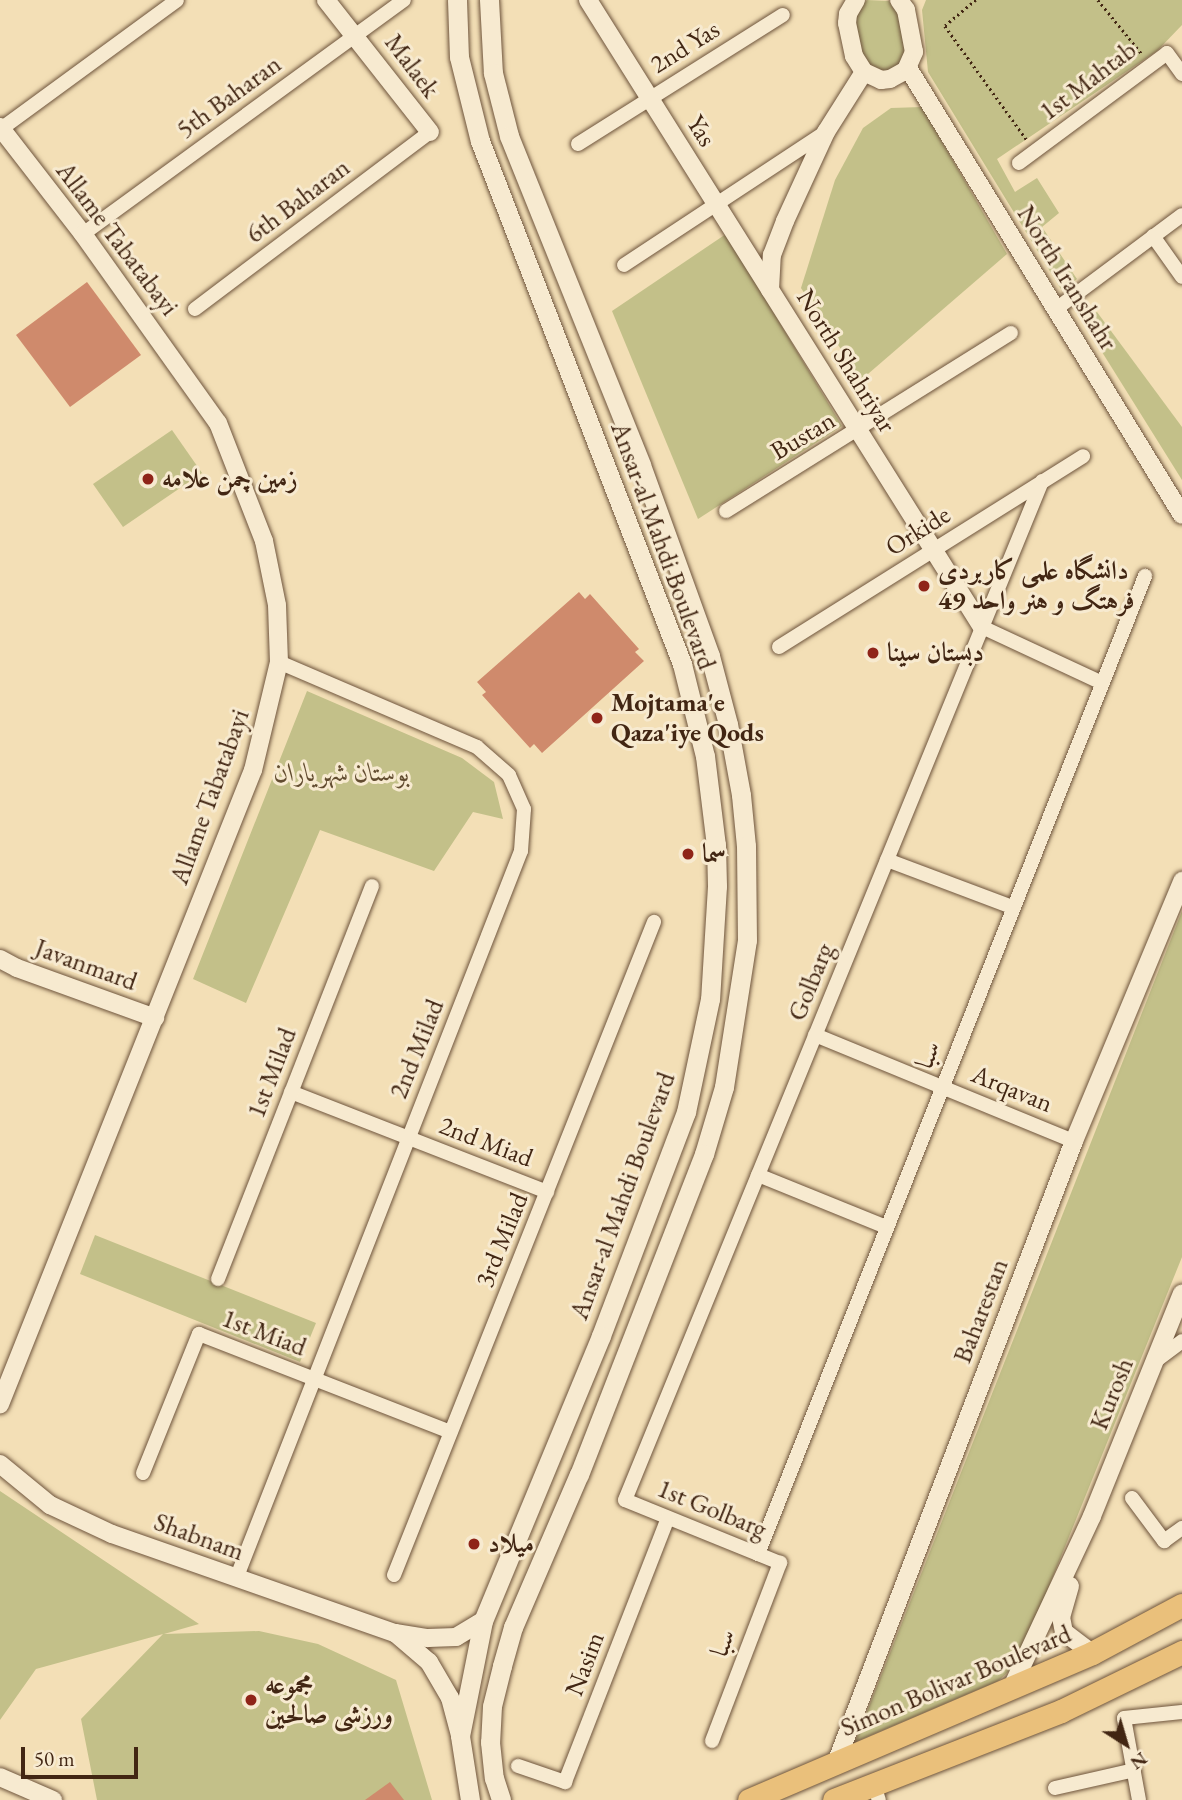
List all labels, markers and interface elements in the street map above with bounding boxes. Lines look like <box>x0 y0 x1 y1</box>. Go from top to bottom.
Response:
street label: 2nd Yas <box>645 14 725 80</box>
street label: Malaek <box>378 28 446 104</box>
street label: 1st Mahtab <box>1034 35 1142 127</box>
street label: 5th Baharan <box>171 49 287 145</box>
street label: Yas <box>680 110 722 152</box>
street label: 6th Baharan <box>240 152 356 250</box>
street label: Allame Tabatabayi <box>49 156 185 322</box>
street label: North Iranshahr <box>1010 200 1124 356</box>
street label: North Shahriyar <box>790 284 902 438</box>
street label: Bustan <box>765 405 841 467</box>
street label: Ansar-al Mahdi Boulevard <box>604 418 722 674</box>
place label: زمین چمن علامه <box>162 463 298 495</box>
marker: زمین چمن علامه <box>140 471 156 487</box>
street label: Orkide <box>880 499 956 563</box>
place label: دانشگاه علمی کاربردی فرهتگ و هنر واحد 49 <box>938 555 1135 616</box>
marker: دانشگاه علمی کاربردی فرهتگ و هنر واحد 49 <box>916 578 932 594</box>
place label: دبستان سینا <box>887 637 984 669</box>
marker: دبستان سینا <box>865 645 881 661</box>
place label: Mojtama'e Qaza'iye Qods <box>611 687 764 748</box>
street label: Allame Tabatabayi <box>164 705 256 889</box>
marker: Mojtama'e Qaza'iye Qods <box>589 710 605 726</box>
park label: بوستان شهریاران <box>274 757 410 789</box>
place label: سما <box>702 838 726 870</box>
marker: سما <box>680 846 696 862</box>
street label: Javanmard <box>31 932 141 998</box>
street label: Golbarg <box>781 939 841 1025</box>
street label: 2nd Milad <box>383 995 451 1103</box>
street label: 1st Milad <box>241 1024 303 1122</box>
street label: سبا <box>909 1037 947 1073</box>
street label: Arqavan <box>967 1059 1057 1119</box>
street label: Ansar-al Mahdi Boulevard <box>564 1068 682 1324</box>
street label: 2nd Miad <box>435 1110 537 1174</box>
street label: 3rd Milad <box>469 1188 535 1292</box>
street label: Baharestan <box>947 1255 1015 1367</box>
street label: 1st Miad <box>218 1303 310 1363</box>
street label: Kurosh <box>1084 1354 1140 1434</box>
street label: 1st Golbarg <box>653 1473 771 1545</box>
street label: Shabnam <box>150 1506 248 1568</box>
place label: میلاد <box>488 1528 534 1560</box>
marker: میلاد <box>466 1536 482 1552</box>
street label: Simon Bolivar Boulevard <box>836 1618 1076 1744</box>
street label: سبا <box>704 1625 742 1661</box>
street label: Nasim <box>559 1628 611 1700</box>
place label: مجموعه ورزشی صالحین <box>265 1669 393 1730</box>
marker: مجموعه ورزشی صالحین <box>243 1692 259 1708</box>
north arrow <box>1091 1709 1161 1779</box>
scale bar <box>24 1734 142 1778</box>
text: 50 m <box>34 1745 75 1772</box>
text: N <box>1125 1747 1153 1776</box>

